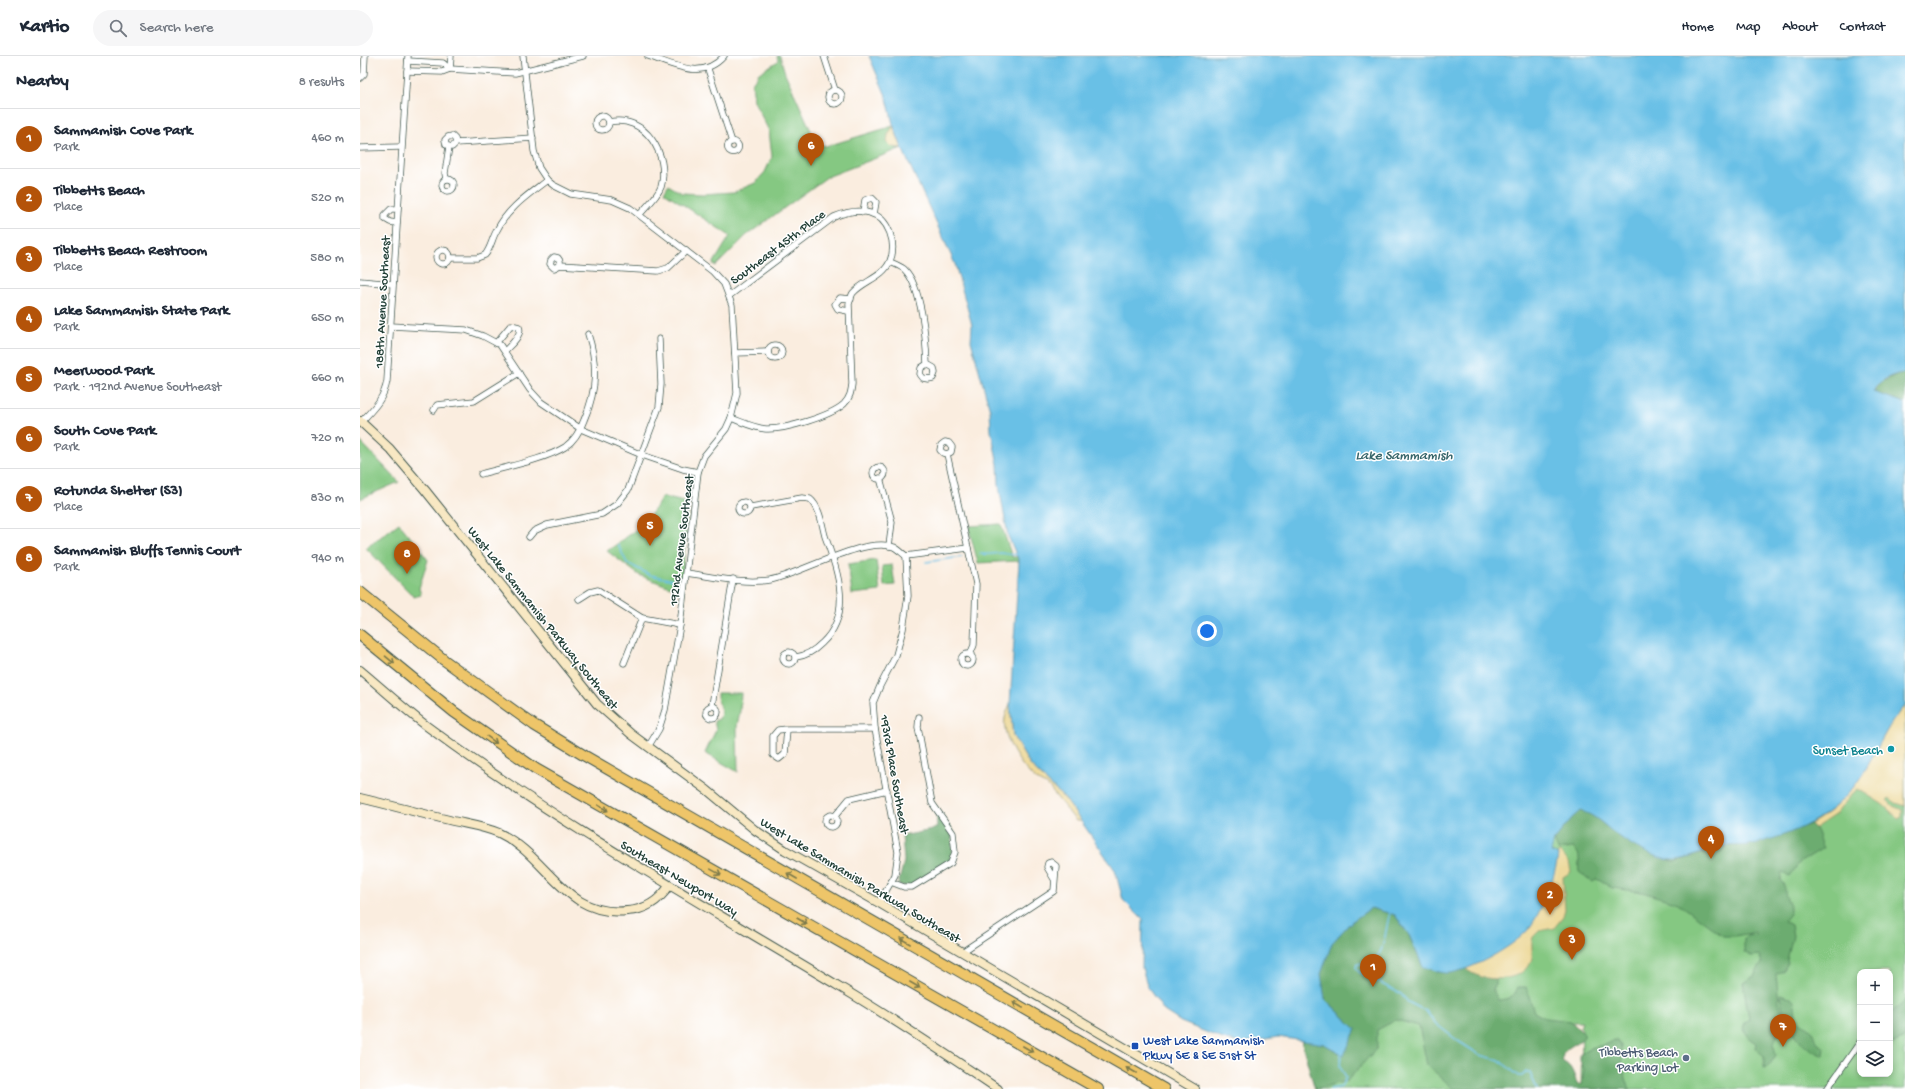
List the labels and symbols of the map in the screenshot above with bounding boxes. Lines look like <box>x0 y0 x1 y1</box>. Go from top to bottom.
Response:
pin: 6 <box>798 133 824 166</box>
street label: Southeast 45th Place <box>728 207 829 289</box>
street label: 188th Avenue Southeast <box>372 234 395 370</box>
water label: Lake Sammamish <box>1355 448 1453 465</box>
street label: 192nd Avenue Southeast <box>667 472 698 608</box>
pin: 5 <box>637 513 663 546</box>
street label: West Lake Sammamish Parkway Southeast <box>464 524 622 714</box>
pin: 8 <box>394 541 420 574</box>
your location <box>1197 621 1217 641</box>
one-way arrow <box>385 655 395 664</box>
street label: 193rd Place Southeast <box>876 713 912 837</box>
one-way arrow <box>486 736 497 744</box>
place label: Sunset Beach <box>1813 744 1883 759</box>
marker: Sunset Beach <box>1886 744 1896 754</box>
one-way arrow <box>597 805 609 813</box>
street label: West Lake Sammamish Parkway Southeast <box>757 815 964 948</box>
pin: 4 <box>1698 826 1724 859</box>
street label: Southeast Newport Way <box>617 838 741 920</box>
one-way arrow <box>710 868 722 876</box>
one-way arrow <box>786 871 798 879</box>
pin: 2 <box>1537 882 1563 915</box>
one-way arrow <box>796 917 808 925</box>
pin: 3 <box>1559 927 1585 960</box>
one-way arrow <box>899 936 911 944</box>
pin: 1 <box>1360 954 1386 987</box>
one-way arrow <box>909 982 921 990</box>
one-way arrow <box>1012 1001 1024 1009</box>
pin: 7 <box>1770 1014 1796 1047</box>
place label: West Lake Sammamish Pkwy SE & SE 51st St <box>1142 1034 1264 1064</box>
marker: West Lake Sammamish Pkwy SE & SE 51st St <box>1130 1041 1140 1051</box>
one-way arrow <box>1022 1046 1034 1054</box>
place label: Tibbetts Beach Parking Lot <box>1598 1046 1680 1076</box>
marker: Tibbetts Beach Parking Lot <box>1681 1053 1691 1063</box>
one-way arrow <box>1125 1065 1137 1073</box>

